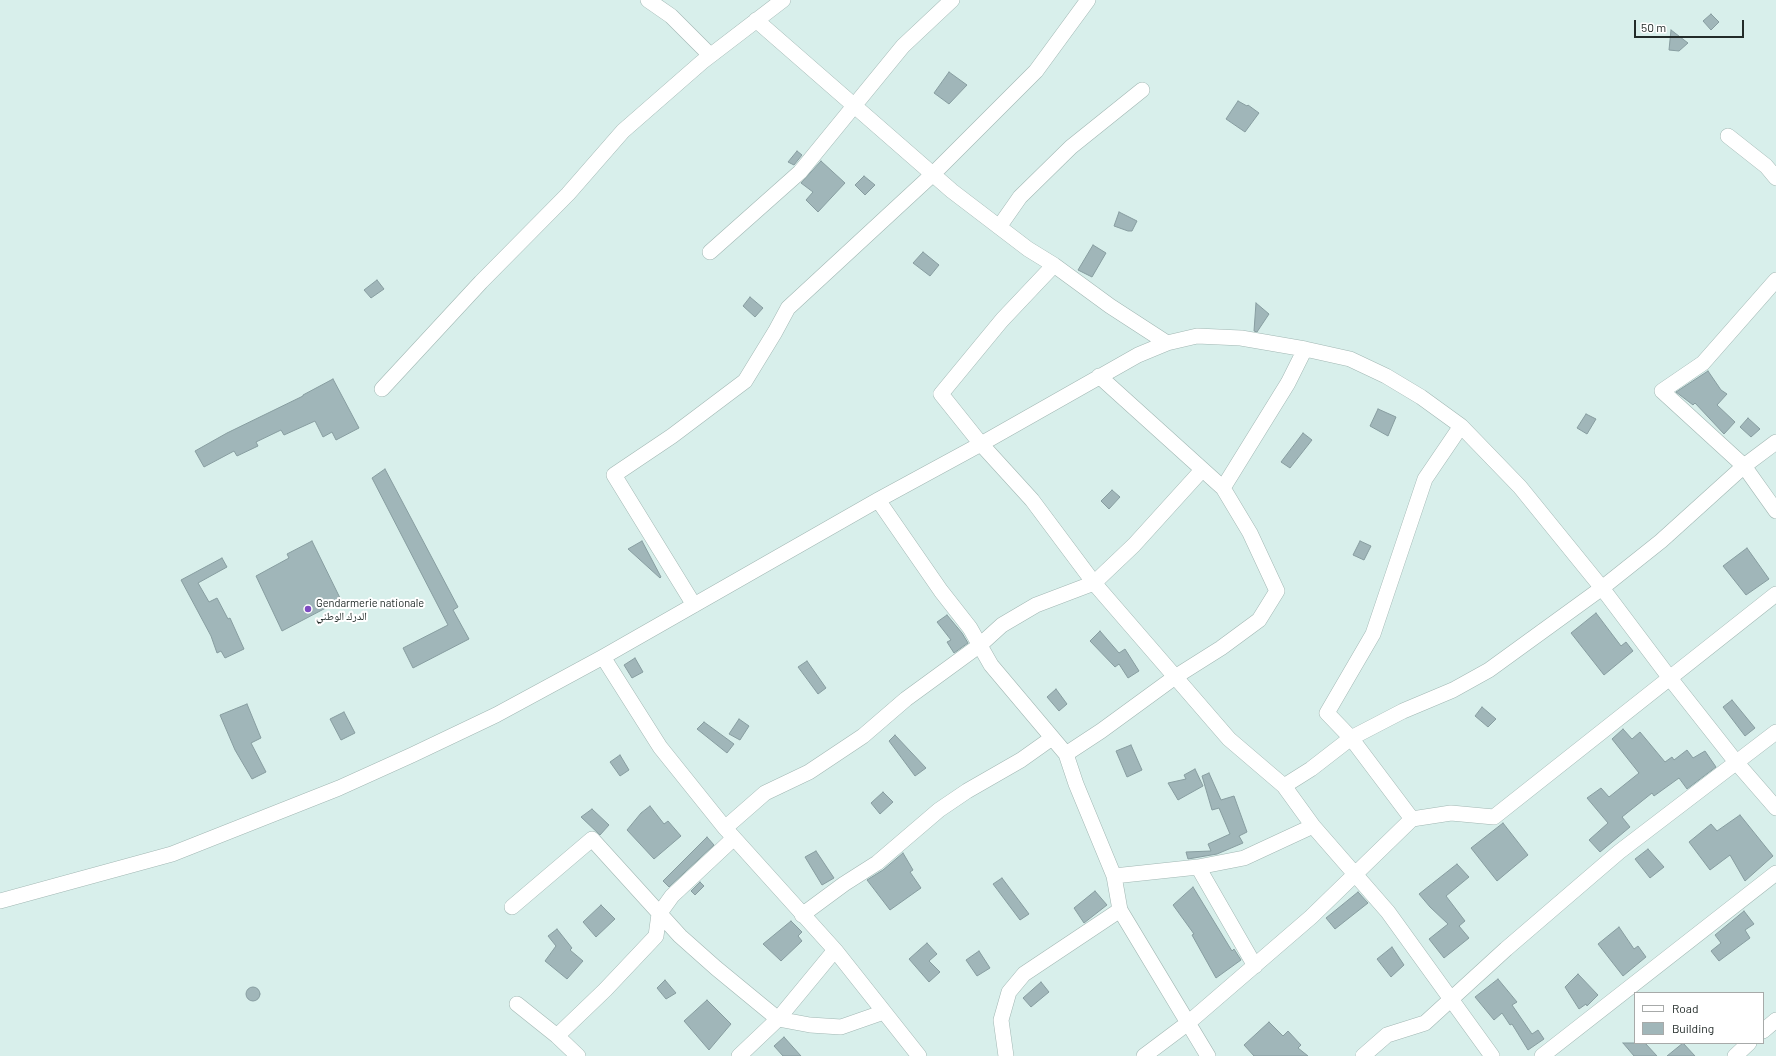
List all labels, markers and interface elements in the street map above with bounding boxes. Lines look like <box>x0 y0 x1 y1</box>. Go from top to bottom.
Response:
scale bar <box>1636 12 1746 38</box>
text: 50 m <box>1641 20 1666 34</box>
place label: Gendarmerie nationale الدرك الوطني <box>316 596 424 622</box>
marker: Gendarmerie nationale الدرك الوطني <box>303 604 313 614</box>
legend <box>1634 992 1764 1044</box>
text: Road <box>1672 1001 1699 1015</box>
text: Building <box>1672 1021 1714 1035</box>

